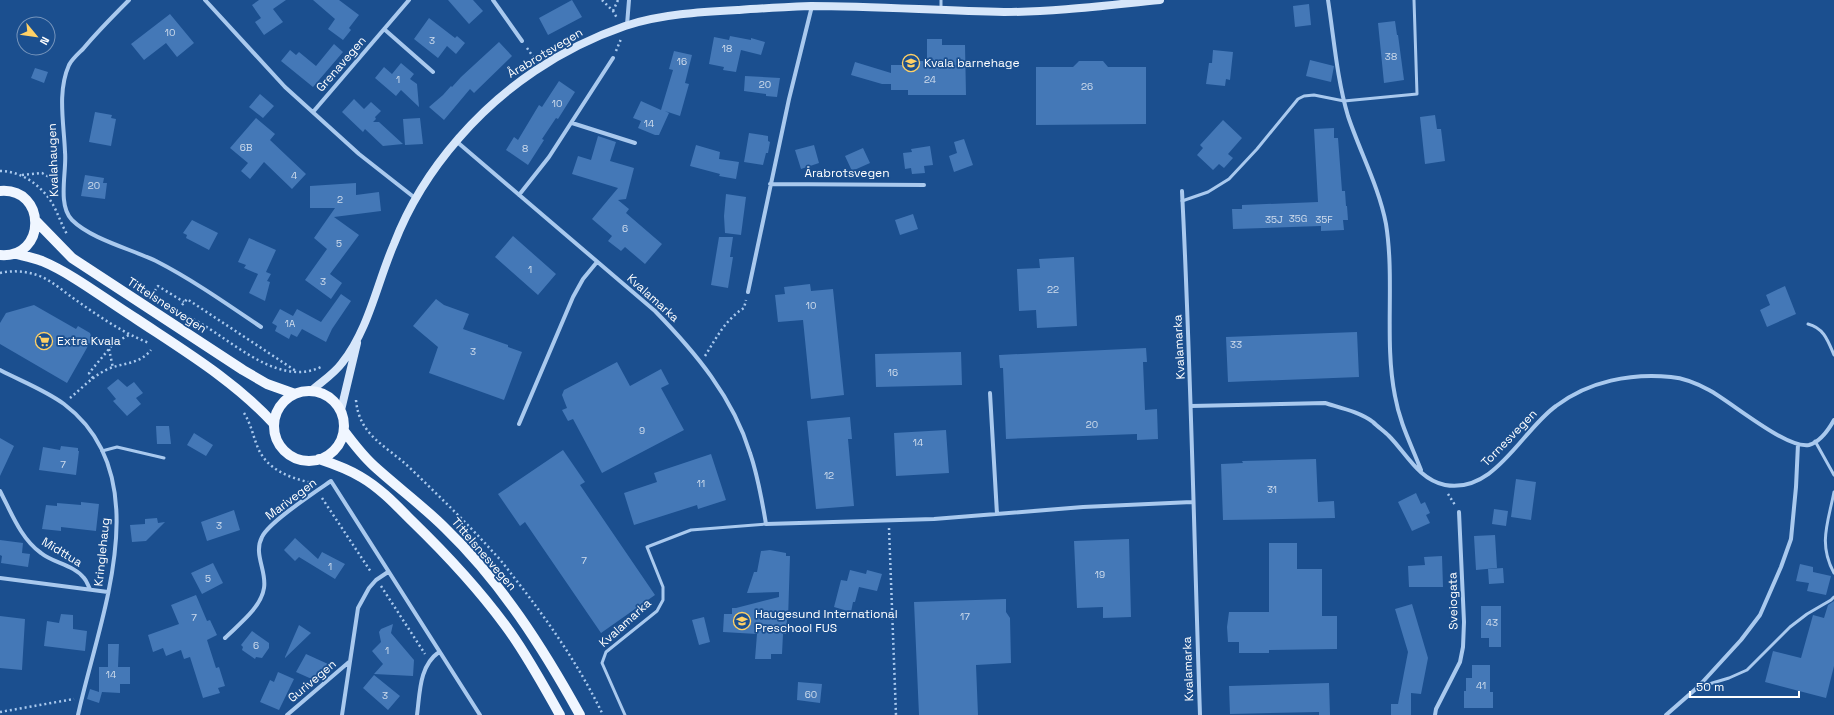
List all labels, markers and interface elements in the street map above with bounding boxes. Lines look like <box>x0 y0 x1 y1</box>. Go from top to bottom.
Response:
north arrow <box>16 16 56 56</box>
street label: Årabrotsvegen <box>504 24 586 82</box>
house number: 10 <box>165 26 175 39</box>
street label: Grenavegen <box>312 33 370 95</box>
text: N <box>37 34 53 47</box>
house number: 3 <box>429 34 435 47</box>
house number: 18 <box>722 42 732 55</box>
house number: 38 <box>1385 50 1397 63</box>
school or university icon: Kvala barnehage <box>901 53 921 73</box>
house number: 16 <box>677 55 687 68</box>
place label: Kvala barnehage <box>924 55 1020 71</box>
house number: 1 <box>396 73 400 86</box>
house number: 24 <box>924 73 936 86</box>
house number: 20 <box>759 78 771 91</box>
house number: 26 <box>1081 80 1093 93</box>
house number: 10 <box>552 97 562 110</box>
house number: 14 <box>644 117 654 130</box>
street label: Kvalahaugen <box>44 123 62 197</box>
house number: 6B <box>240 141 253 154</box>
house number: 8 <box>522 142 528 155</box>
street label: Årabrotsvegen <box>804 165 890 181</box>
house number: 4 <box>291 169 297 182</box>
house number: 20 <box>88 179 100 192</box>
house number: 2 <box>337 193 343 206</box>
house number: 35G <box>1289 212 1307 225</box>
house number: 35J <box>1265 213 1283 226</box>
house number: 35F <box>1315 213 1333 226</box>
house number: 6 <box>622 222 628 235</box>
house number: 5 <box>336 237 342 250</box>
house number: 1 <box>528 263 532 276</box>
street label: Kvalamarka <box>624 270 683 326</box>
street label: Tittelsnesvegen <box>124 273 210 337</box>
house number: 3 <box>320 275 326 288</box>
house number: 22 <box>1047 283 1059 296</box>
house number: 10 <box>806 299 816 312</box>
street label: Kvalamarka <box>1169 314 1189 380</box>
house number: 1A <box>285 317 296 330</box>
supermarket icon: Extra Kvala <box>34 331 54 351</box>
place label: Extra Kvala <box>57 333 121 349</box>
house number: 33 <box>1230 338 1242 351</box>
house number: 3 <box>470 345 476 358</box>
house number: 16 <box>888 366 898 379</box>
street label: Tornesvegen <box>1478 406 1540 470</box>
house number: 20 <box>1086 418 1098 431</box>
house number: 9 <box>639 424 645 437</box>
house number: 14 <box>913 436 923 449</box>
house number: 7 <box>60 458 66 471</box>
house number: 12 <box>824 469 834 482</box>
street label: Marivegen <box>262 474 320 524</box>
house number: 11 <box>697 477 705 490</box>
house number: 31 <box>1267 483 1277 496</box>
street label: Tittelsnesvegen <box>448 514 520 594</box>
street label: Kringlehaug <box>90 517 114 587</box>
house number: 3 <box>216 519 222 532</box>
street label: Midttua <box>39 534 85 570</box>
house number: 7 <box>581 554 587 567</box>
house number: 1 <box>328 560 332 573</box>
house number: 19 <box>1095 568 1105 581</box>
house number: 5 <box>205 572 211 585</box>
street label: Sveiogata <box>1444 572 1462 630</box>
street label: Kvalamarka <box>596 595 655 651</box>
place label: Haugesund International Preschool FUS <box>755 606 898 636</box>
house number: 17 <box>960 610 970 623</box>
house number: 7 <box>191 611 197 624</box>
school or university icon: Haugesund International Preschool FUS <box>732 611 752 631</box>
house number: 43 <box>1486 616 1498 629</box>
street label: Kvalamarka <box>1179 636 1197 702</box>
house number: 6 <box>253 639 259 652</box>
house number: 1 <box>385 644 389 657</box>
street label: Gurivegen <box>285 656 339 706</box>
house number: 14 <box>106 668 116 681</box>
scale bar <box>1690 673 1799 699</box>
house number: 41 <box>1476 679 1486 692</box>
text: 50 m <box>1696 679 1724 695</box>
house number: 60 <box>805 688 817 701</box>
house number: 3 <box>382 689 388 702</box>

